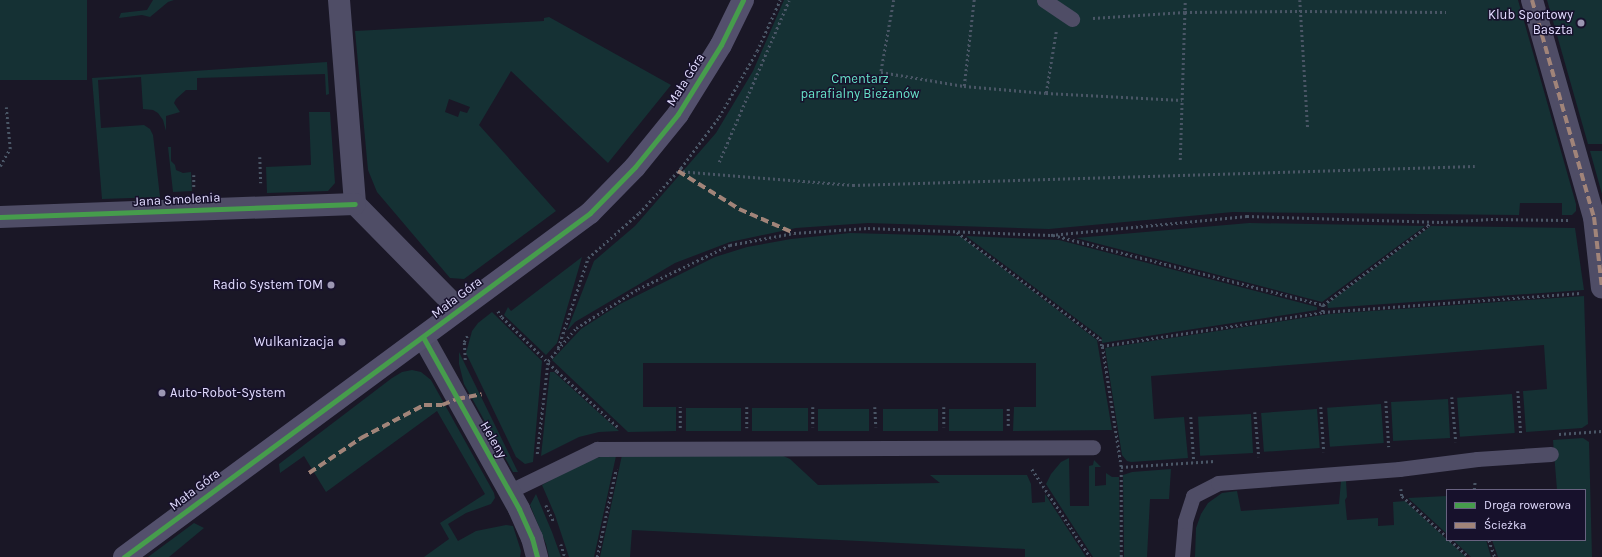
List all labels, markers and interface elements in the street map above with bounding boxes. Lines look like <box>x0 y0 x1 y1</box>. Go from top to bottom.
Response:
place label: Klub Sportowy Baszta <box>1488 8 1573 39</box>
marker: Klub Sportowy Baszta <box>1576 18 1586 28</box>
street label: Mała Góra <box>664 51 708 109</box>
park label: Cmentarz parafialny Bieżanów <box>800 72 920 103</box>
street label: Jana Smolenia <box>133 190 221 210</box>
street label: Mała Góra <box>429 274 485 322</box>
place label: Radio System TOM <box>213 277 323 293</box>
marker: Radio System TOM <box>326 280 336 290</box>
place label: Wulkanizacja <box>254 334 334 350</box>
marker: Wulkanizacja <box>337 337 347 347</box>
place label: Auto-Robot-System <box>170 385 286 401</box>
marker: Auto-Robot-System <box>157 388 167 398</box>
street label: Heleny <box>476 419 510 461</box>
street label: Mała Góra <box>167 466 223 514</box>
legend <box>1446 489 1586 541</box>
text: Droga rowerowa <box>1484 498 1571 512</box>
text: Ścieżka <box>1484 518 1526 532</box>

